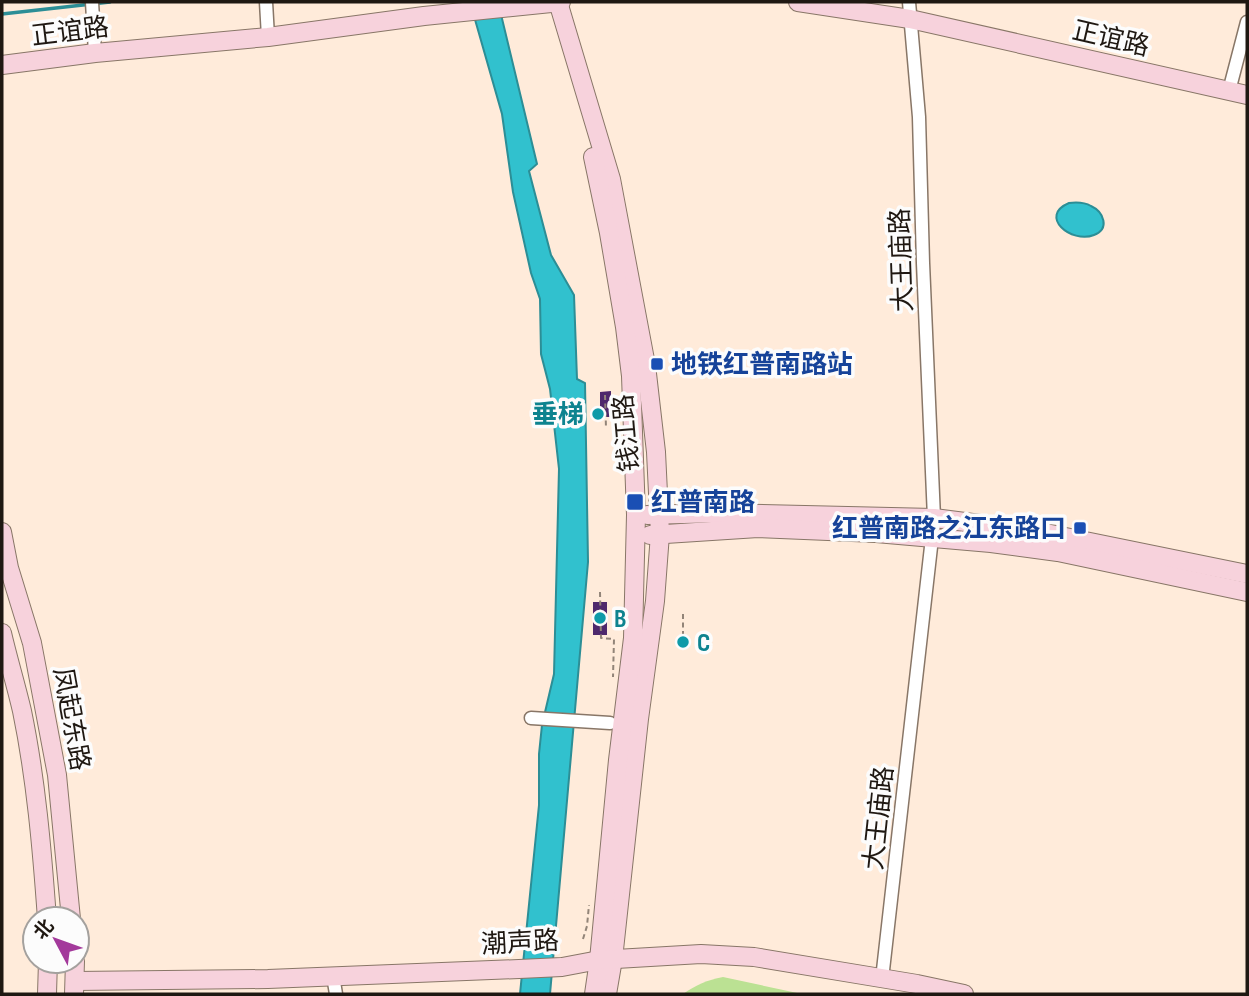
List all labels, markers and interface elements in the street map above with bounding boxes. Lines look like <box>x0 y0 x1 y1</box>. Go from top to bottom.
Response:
street label: 正谊路 <box>30 12 111 53</box>
street label: 正谊路 <box>1069 16 1152 63</box>
street label: 大王庙路 <box>885 207 920 312</box>
place label: 地铁红普南路站 <box>671 350 853 381</box>
marker: 地铁红普南路站 <box>649 356 665 372</box>
street label: 钱江路 <box>609 393 646 473</box>
place label: 垂梯 <box>532 400 584 431</box>
marker: 垂梯 <box>590 406 606 422</box>
place label: 红普南路 <box>651 488 755 519</box>
marker: 红普南路 <box>625 492 645 512</box>
place label: 红普南路之江东路口 <box>832 514 1066 545</box>
marker: 红普南路之江东路口 <box>1072 520 1088 536</box>
place label: B <box>614 604 626 635</box>
marker: B <box>592 610 608 626</box>
place label: C <box>697 628 710 659</box>
marker: C <box>675 634 691 650</box>
street label: 凤起东路 <box>46 665 95 773</box>
street label: 大王庙路 <box>859 765 900 871</box>
north arrow <box>21 905 91 975</box>
text: 北 <box>29 915 59 945</box>
street label: 潮声路 <box>480 926 560 961</box>

